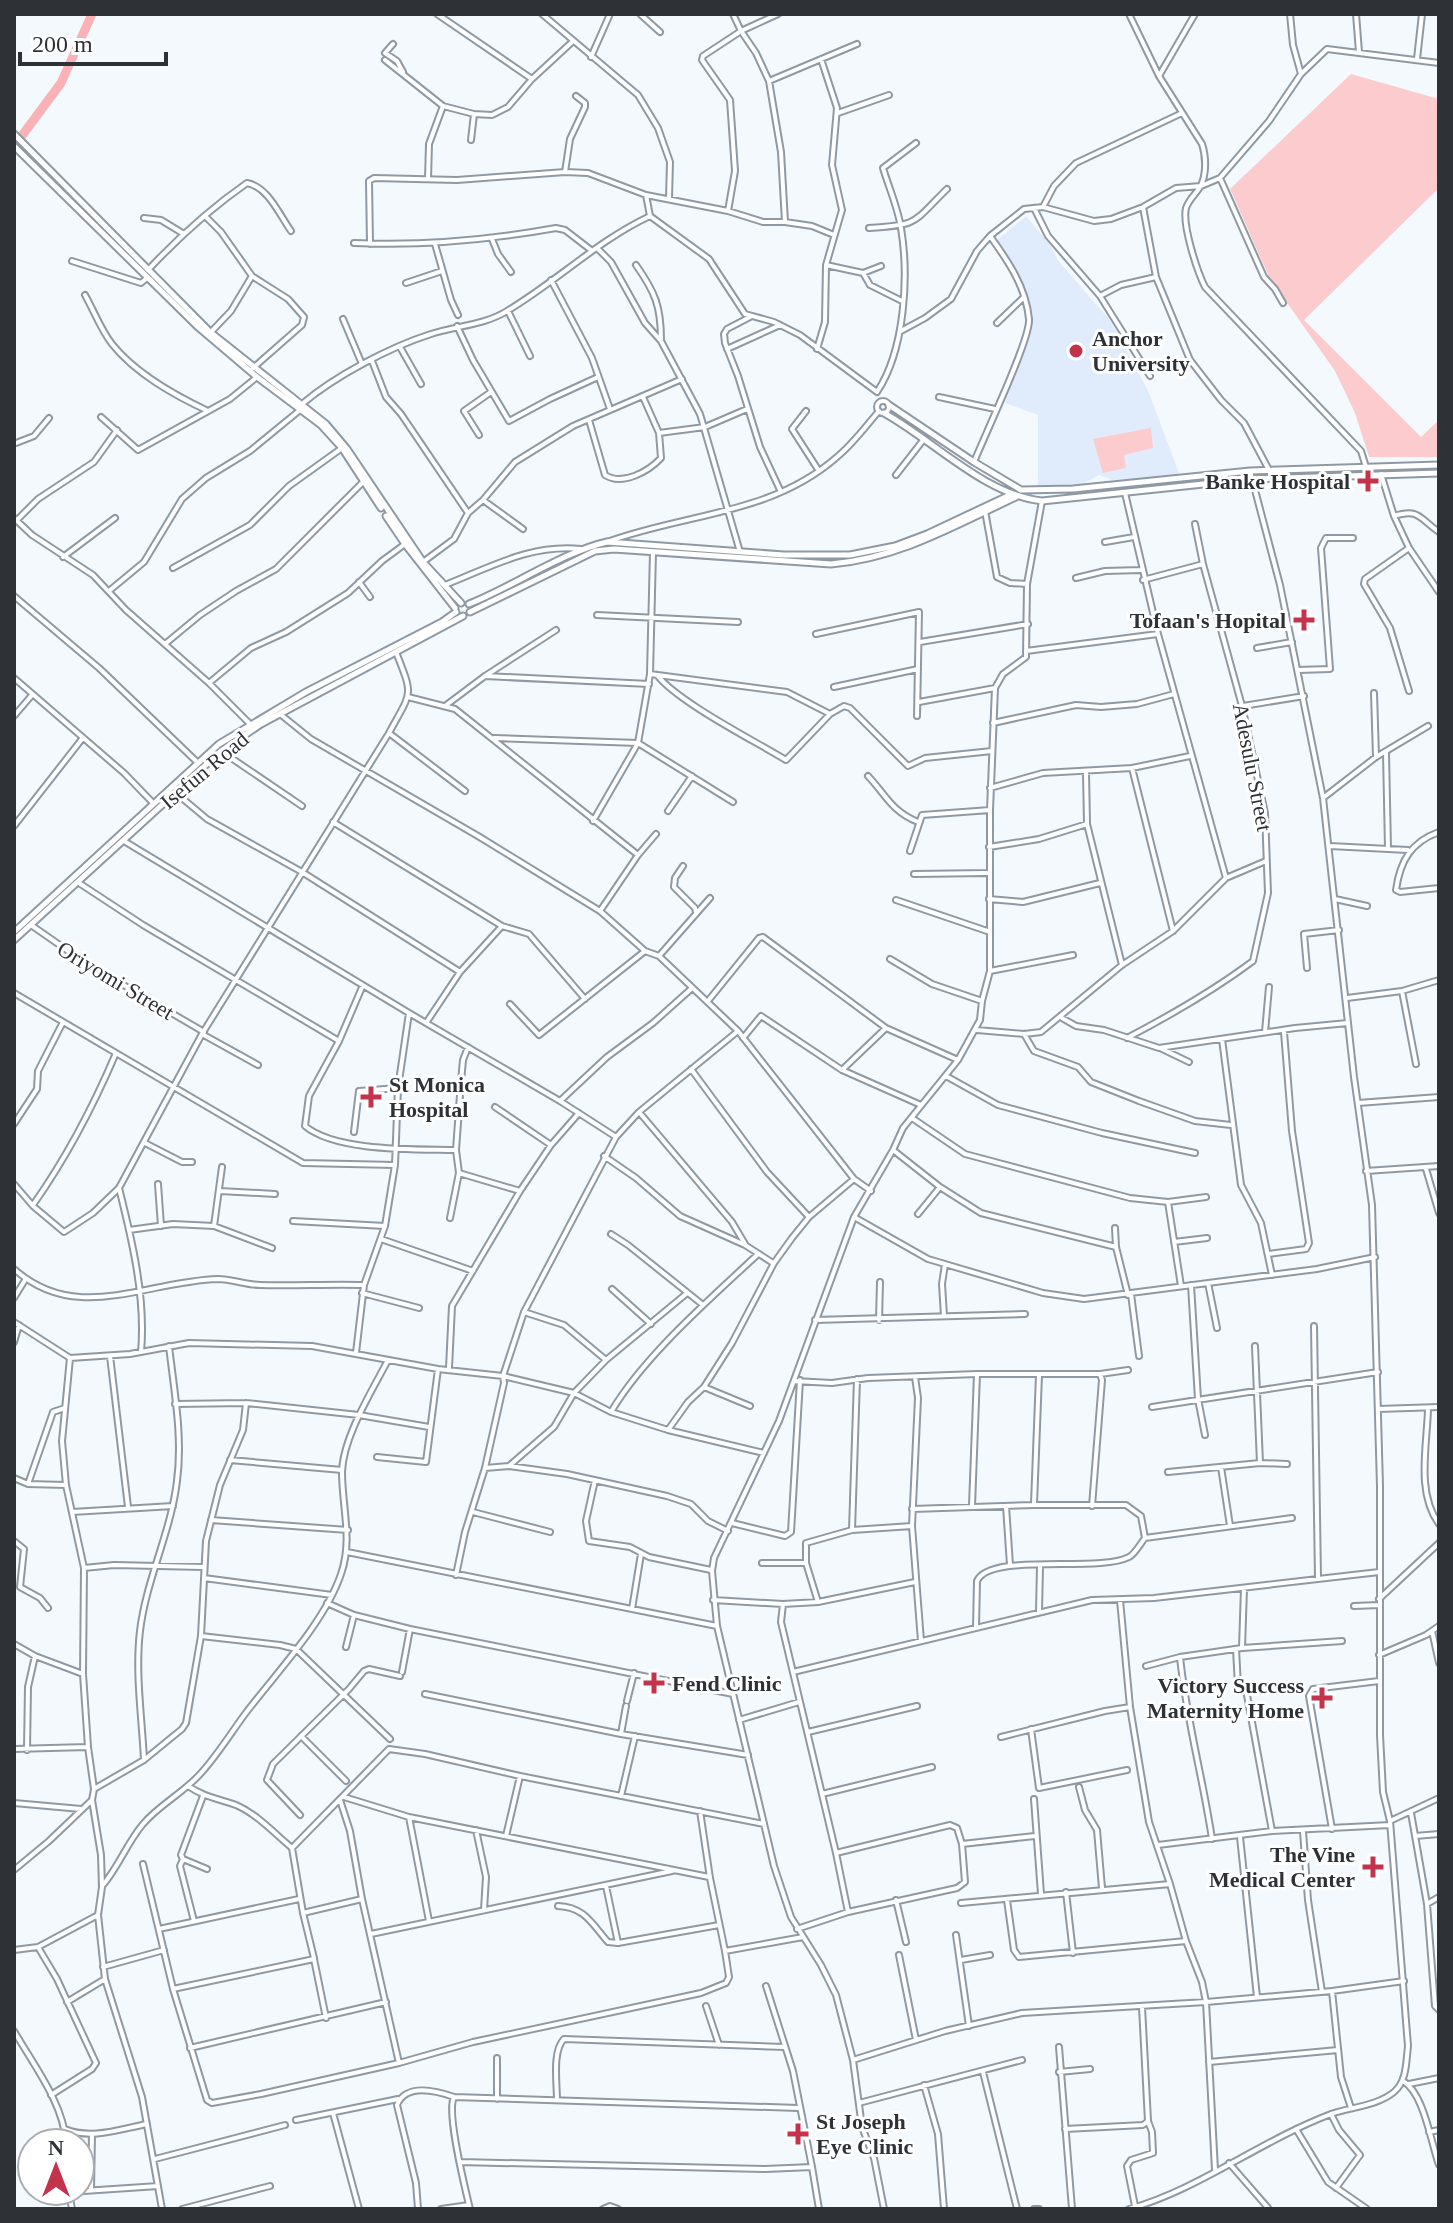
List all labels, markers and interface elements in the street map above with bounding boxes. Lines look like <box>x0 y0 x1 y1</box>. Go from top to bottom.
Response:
scale bar <box>20 16 166 66</box>
text: 200 m <box>32 31 93 57</box>
place label: Anchor University <box>1092 326 1190 376</box>
marker: Anchor University <box>1067 342 1085 360</box>
place label: Banke Hospital <box>1205 469 1350 494</box>
marker: Banke Hospital <box>1357 470 1379 492</box>
place label: Tofaan's Hopital <box>1130 608 1286 633</box>
marker: Tofaan's Hopital <box>1293 609 1315 631</box>
street label: Adesulu Street <box>1228 701 1277 833</box>
street label: Isefun Road <box>155 726 253 814</box>
street label: Oriyomi Street <box>53 936 178 1025</box>
place label: St Monica Hospital <box>389 1072 485 1122</box>
marker: St Monica Hospital <box>360 1086 382 1108</box>
place label: Fend Clinic <box>672 1671 782 1696</box>
marker: Fend Clinic <box>643 1672 665 1694</box>
place label: Victory Success Maternity Home <box>1147 1673 1304 1723</box>
marker: Victory Success Maternity Home <box>1311 1687 1333 1709</box>
place label: The Vine Medical Center <box>1209 1842 1355 1892</box>
marker: The Vine Medical Center <box>1362 1856 1384 1878</box>
place label: St Joseph Eye Clinic <box>816 2109 913 2159</box>
marker: St Joseph Eye Clinic <box>787 2123 809 2145</box>
north arrow <box>16 2127 96 2207</box>
text: N <box>48 2135 64 2160</box>

